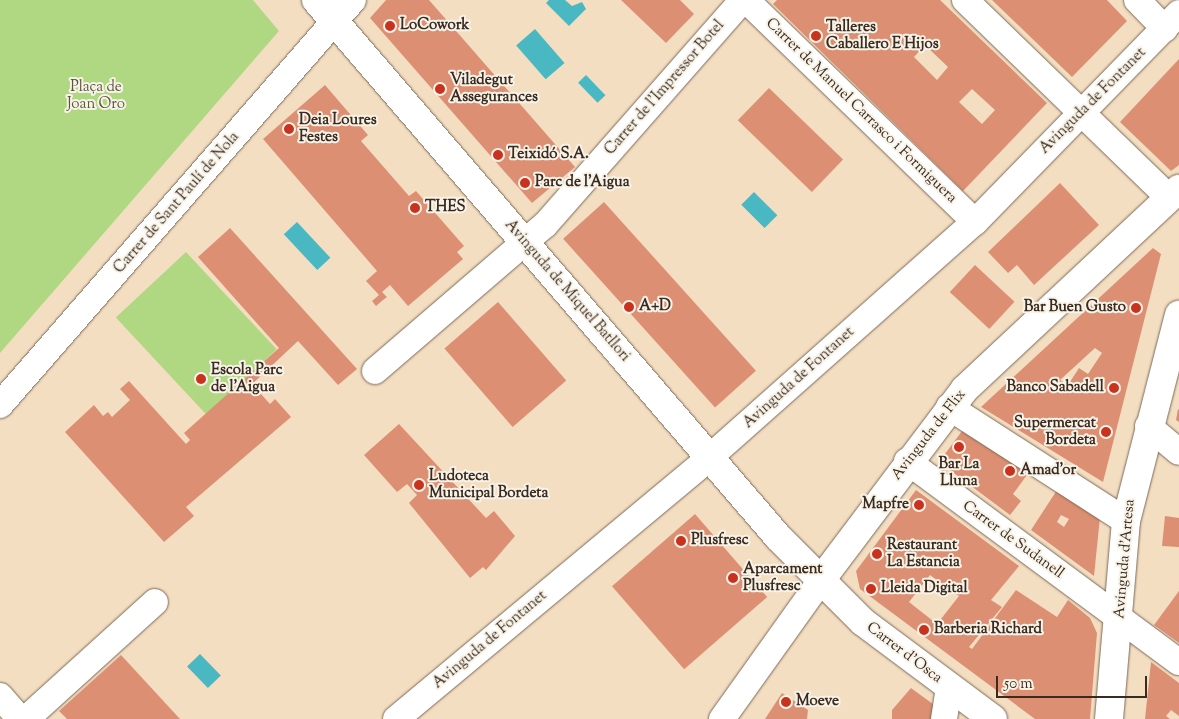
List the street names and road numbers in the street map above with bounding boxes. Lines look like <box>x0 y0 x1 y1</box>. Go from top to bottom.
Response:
street label: Carrer de Manuel Carrasco i Formiguera <box>762 15 960 207</box>
street label: Carrer de l'Impressor Botel <box>601 17 729 159</box>
street label: Avinguda de Fontanet <box>1036 44 1150 158</box>
street label: Carrer de Sant Paulí de Nola <box>111 128 243 278</box>
street label: Avinguda de Miquel Batllori <box>500 216 634 366</box>
street label: Avinguda de Fontanet <box>740 323 858 433</box>
street label: Avinguda de Flix <box>888 386 970 484</box>
street label: Carrer de Sudanell <box>959 497 1067 583</box>
street label: Avinguda d'Artesa <box>1111 499 1139 619</box>
street label: Avinguda de Fontanet <box>429 587 551 693</box>
street label: Carrer d'Osca <box>863 619 945 687</box>

